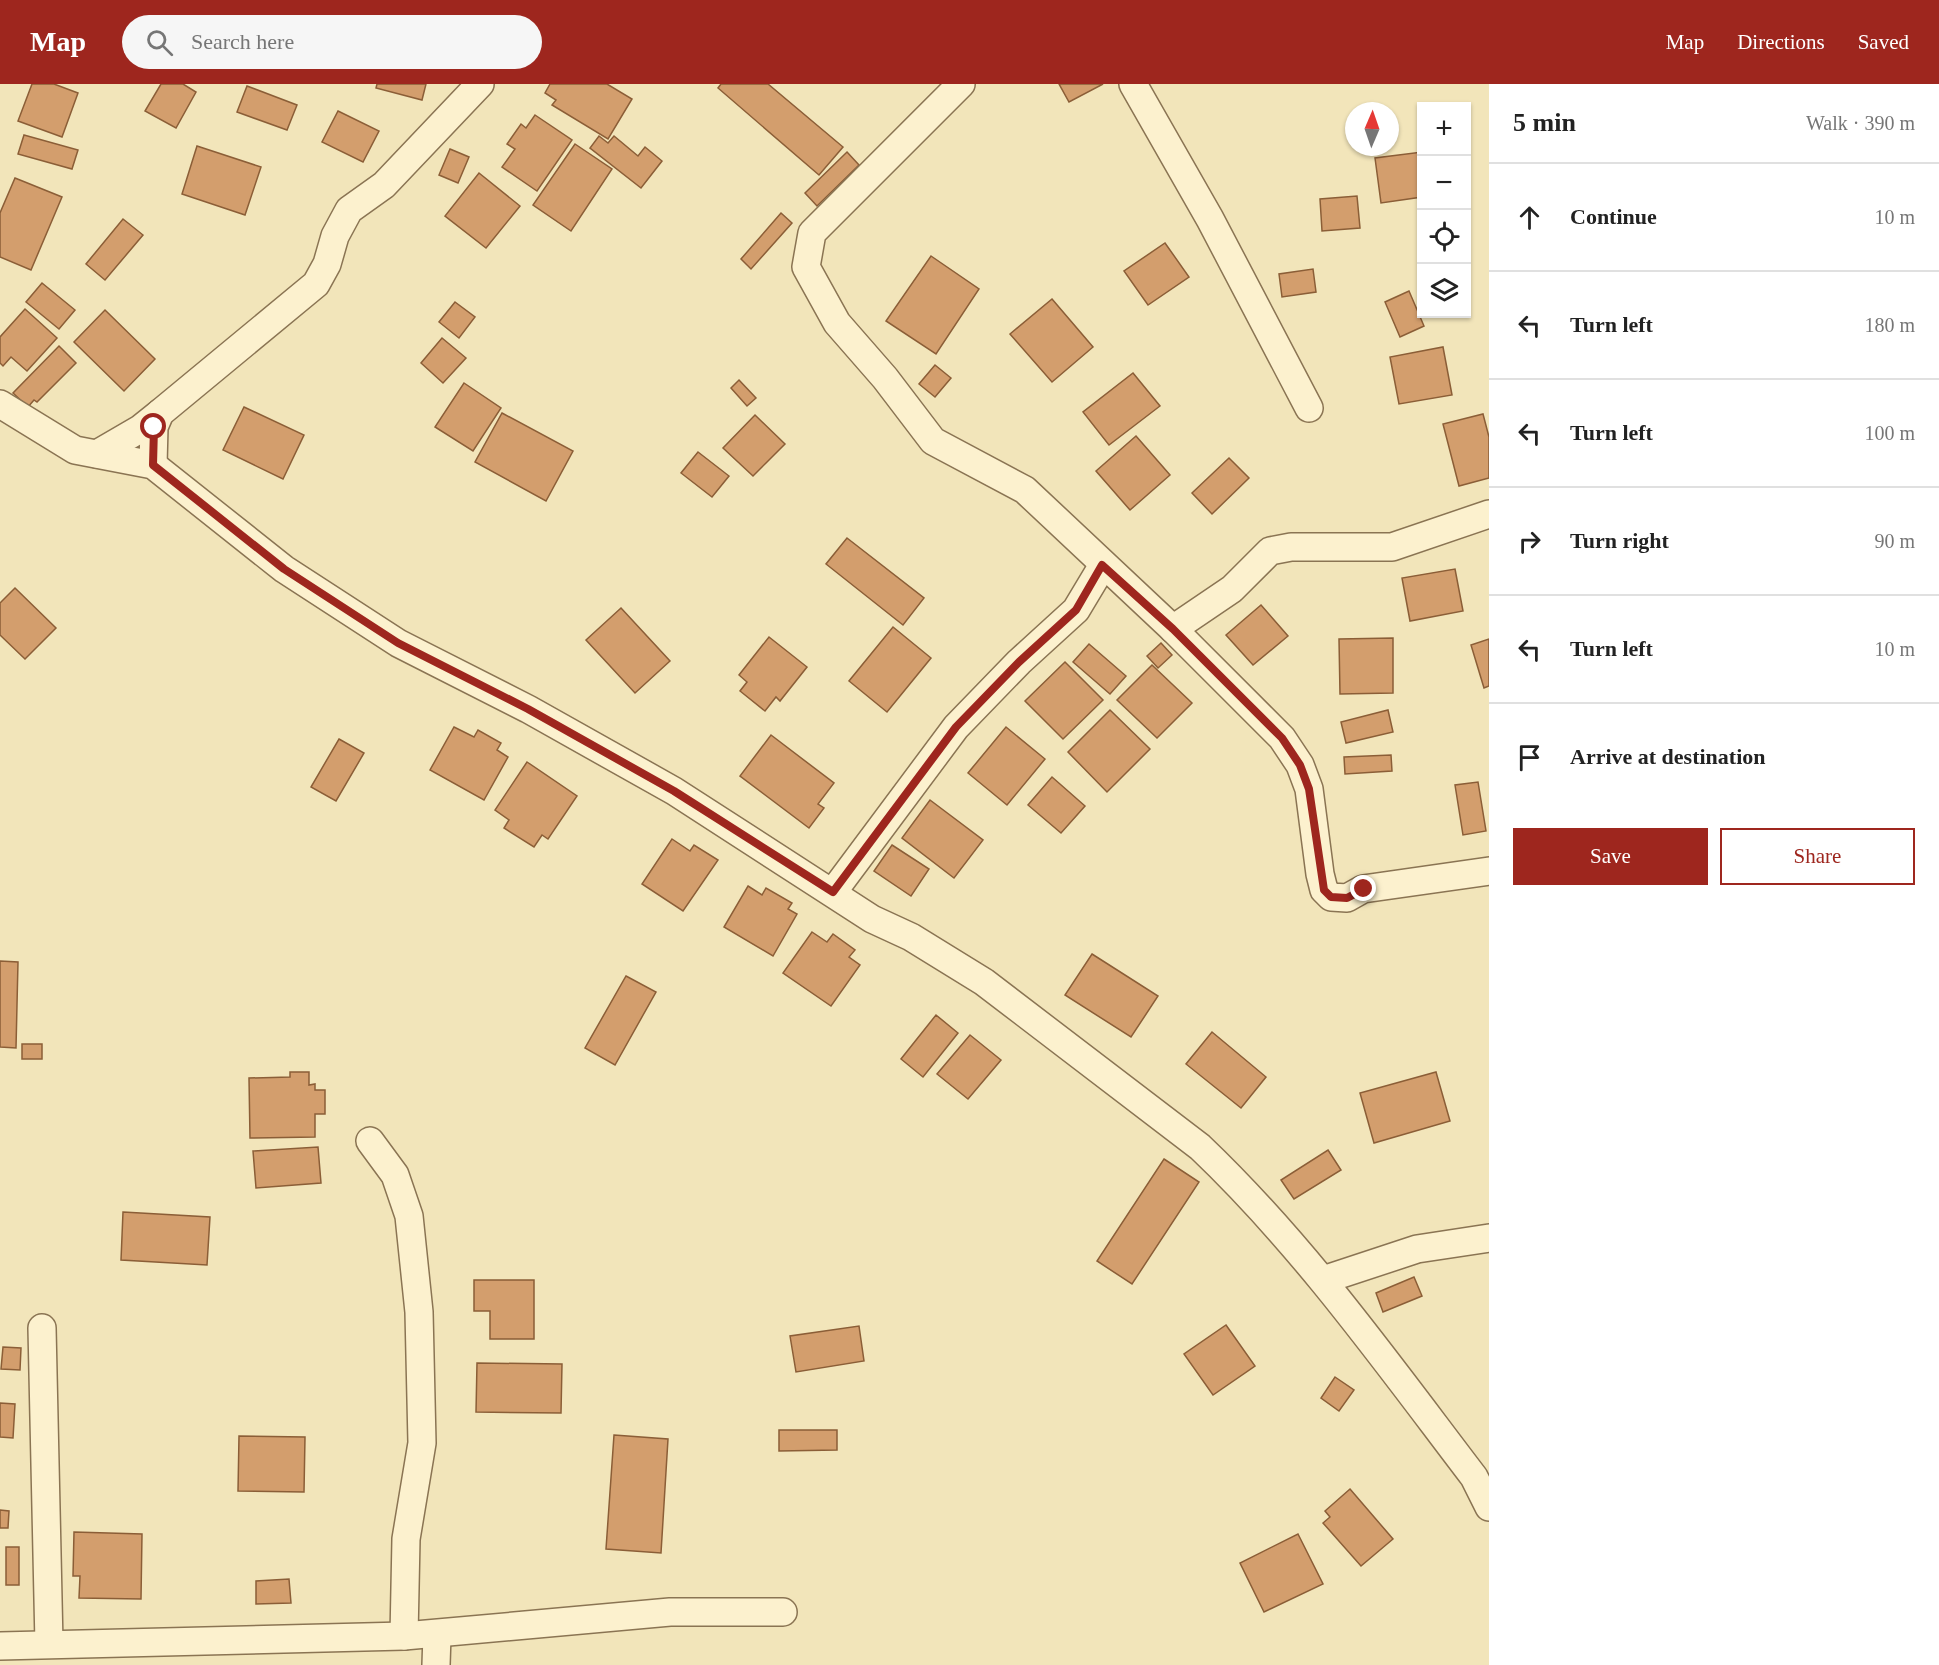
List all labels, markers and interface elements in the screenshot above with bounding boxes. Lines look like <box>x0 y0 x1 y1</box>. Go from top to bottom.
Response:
search box <box>122 15 542 69</box>
text: Map <box>30 26 86 57</box>
icon: search <box>143 26 176 59</box>
text: Search here <box>191 29 294 54</box>
text: Map <box>1666 30 1704 54</box>
text: Directions <box>1737 30 1825 54</box>
text: Saved <box>1858 30 1909 54</box>
north arrow <box>1345 102 1399 156</box>
map controls <box>1417 102 1471 318</box>
button: + <box>1417 102 1471 156</box>
text: 5 min <box>1513 108 1576 137</box>
text: Walk · 390 m <box>1806 112 1915 134</box>
button: − <box>1417 156 1471 210</box>
icon: ahead <box>1513 201 1546 234</box>
text: Continue <box>1570 204 1657 229</box>
text: 10 m <box>1874 206 1915 228</box>
button: locate <box>1417 210 1471 264</box>
button: layers <box>1417 264 1471 318</box>
icon: left <box>1513 309 1546 342</box>
text: Turn left <box>1570 312 1653 337</box>
text: 180 m <box>1864 314 1915 336</box>
route start <box>140 413 166 439</box>
icon: left <box>1513 417 1546 450</box>
text: Turn left <box>1570 420 1653 445</box>
text: 100 m <box>1864 422 1915 444</box>
icon: right <box>1513 525 1546 558</box>
text: Turn right <box>1570 528 1669 553</box>
text: 90 m <box>1874 530 1915 552</box>
icon: left <box>1513 633 1546 666</box>
text: Turn left <box>1570 636 1653 661</box>
text: 10 m <box>1874 638 1915 660</box>
icon: arrive <box>1513 741 1546 774</box>
text: Arrive at destination <box>1570 744 1766 769</box>
button: Save <box>1513 828 1708 885</box>
button: Share <box>1720 828 1915 885</box>
route end <box>1350 875 1376 901</box>

